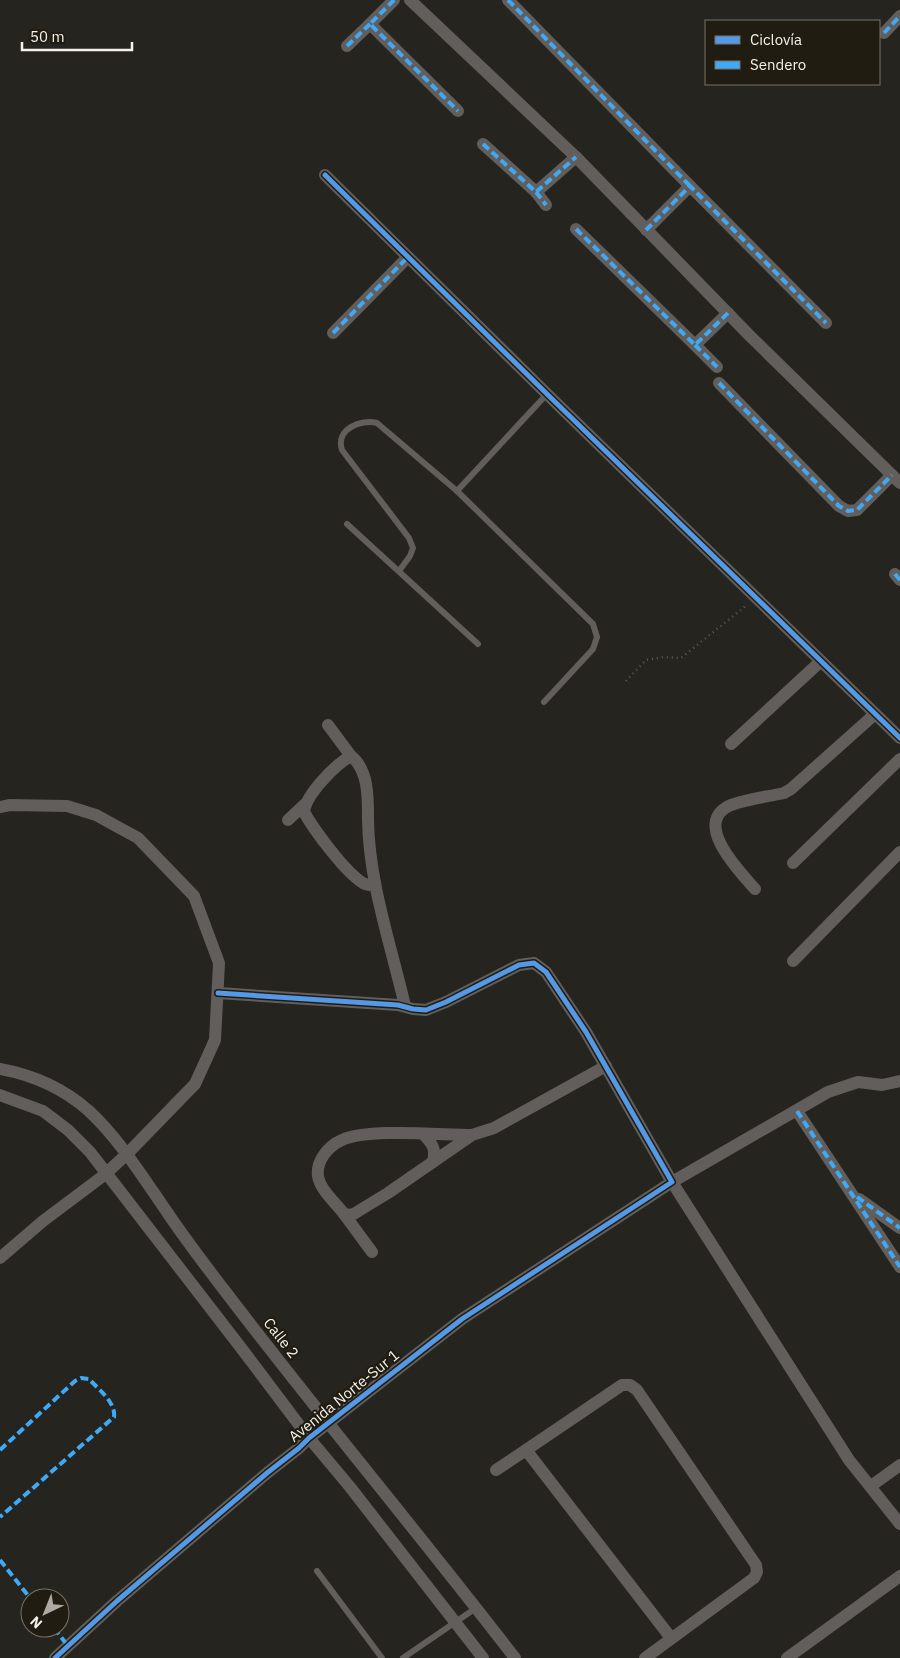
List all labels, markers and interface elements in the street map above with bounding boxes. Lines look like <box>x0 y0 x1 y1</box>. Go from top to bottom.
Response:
scale bar <box>22 20 132 52</box>
legend <box>705 20 880 85</box>
text: 50 m <box>30 27 65 46</box>
text: Ciclovía <box>750 30 802 49</box>
text: Sendero <box>750 55 806 74</box>
street label: Calle 2 <box>260 1314 303 1362</box>
street label: Avenida Norte-Sur 1 <box>285 1345 403 1446</box>
north arrow <box>20 1588 70 1638</box>
text: N <box>26 1612 46 1633</box>

